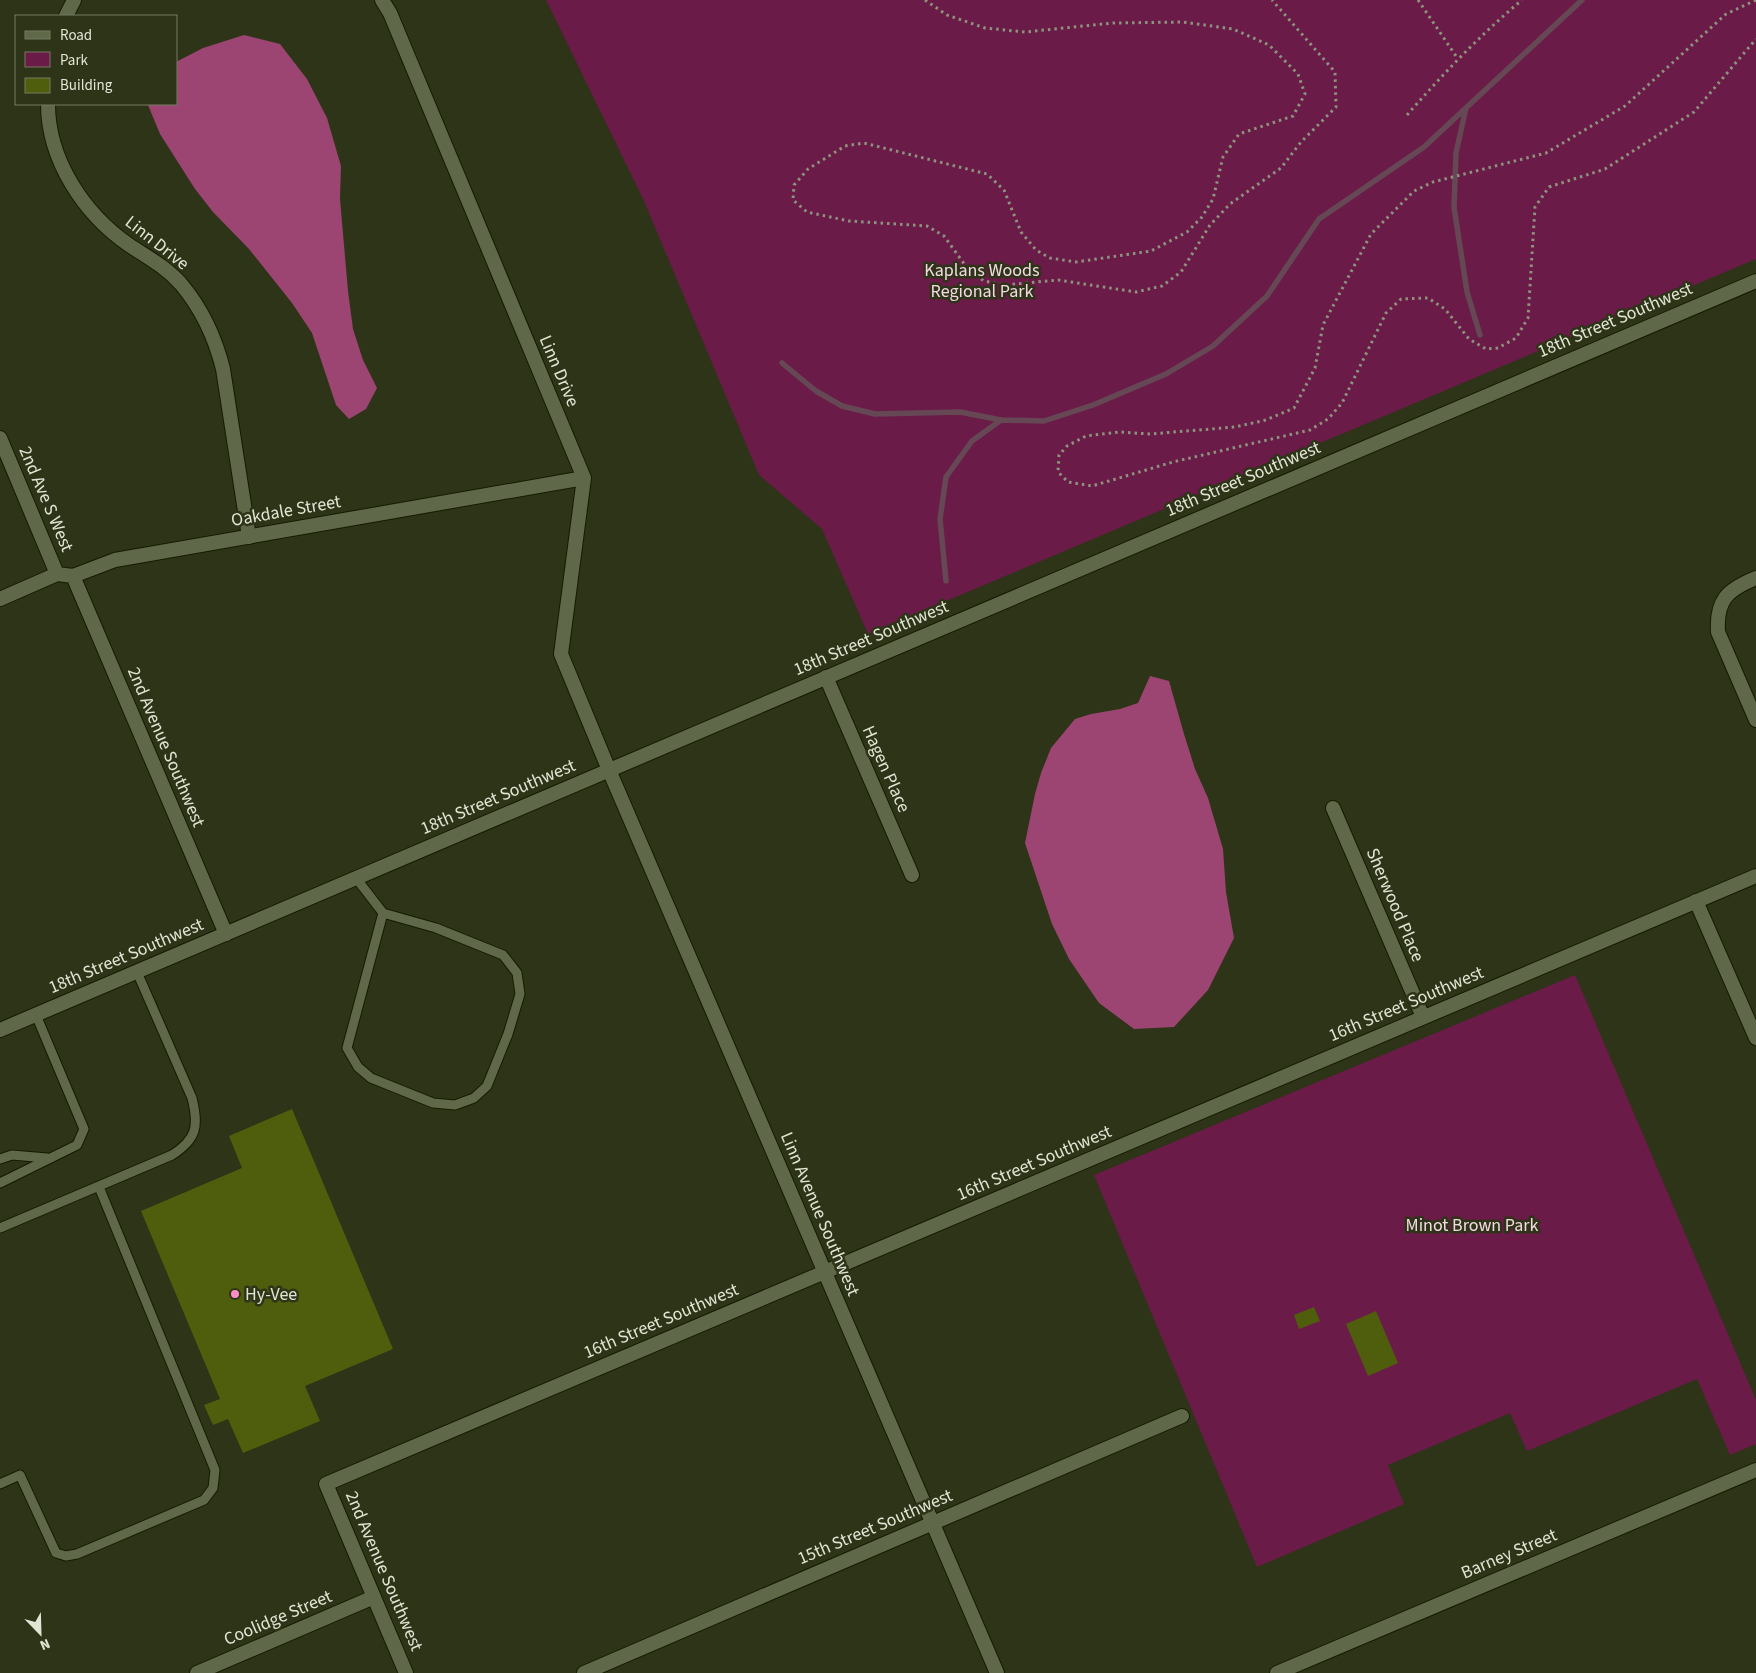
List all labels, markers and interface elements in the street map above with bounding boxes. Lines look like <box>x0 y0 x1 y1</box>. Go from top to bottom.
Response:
legend <box>15 15 178 105</box>
text: Road <box>60 25 92 46</box>
text: Park <box>60 50 89 71</box>
text: Building <box>60 75 113 96</box>
street label: Linn Drive <box>120 210 194 276</box>
park label: Kaplans Woods Regional Park <box>924 258 1040 304</box>
street label: 18th Street Southwest <box>1534 276 1696 364</box>
street label: Linn Drive <box>533 331 585 411</box>
street label: 18th Street Southwest <box>1162 435 1324 523</box>
street label: 2nd Ave S West <box>13 442 79 556</box>
street label: Oakdale Street <box>229 489 343 533</box>
street label: 18th Street Southwest <box>790 594 952 682</box>
street label: 2nd Avenue Southwest <box>121 663 211 831</box>
street label: Hagen Place <box>856 722 916 816</box>
street label: 18th Street Southwest <box>417 753 579 841</box>
street label: Sherwood Place <box>1360 844 1430 966</box>
street label: 18th Street Southwest <box>45 912 207 1000</box>
street label: 16th Street Southwest <box>1325 960 1487 1048</box>
street label: 16th Street Southwest <box>953 1119 1115 1207</box>
street label: Linn Avenue Southwest <box>774 1128 866 1300</box>
park label: Minot Brown Park <box>1406 1213 1539 1238</box>
street label: 16th Street Southwest <box>580 1277 742 1365</box>
place label: Hy-Vee <box>245 1282 297 1307</box>
marker: Hy-Vee <box>229 1288 241 1300</box>
street label: 15th Street Southwest <box>794 1483 956 1571</box>
street label: 2nd Avenue Southwest <box>339 1487 429 1655</box>
street label: Barney Street <box>1457 1523 1561 1585</box>
street label: Coolidge Street <box>220 1584 336 1652</box>
north arrow <box>15 1608 65 1658</box>
text: N <box>36 1633 53 1655</box>

